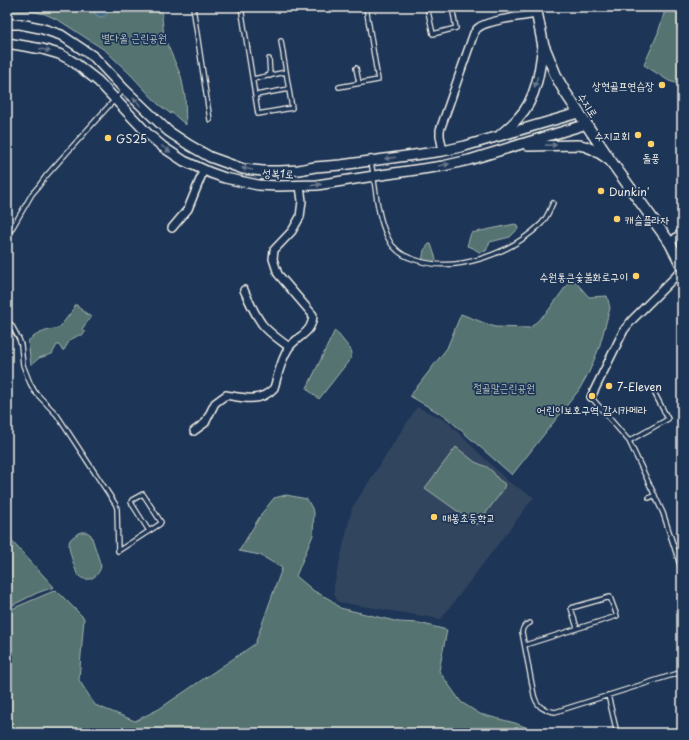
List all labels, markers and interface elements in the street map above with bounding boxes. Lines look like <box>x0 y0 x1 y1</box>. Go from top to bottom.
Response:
park label: 별다올 근린공원 <box>101 29 167 46</box>
one-way arrow <box>39 48 51 54</box>
one-way arrow <box>533 76 539 88</box>
place label: 상현골프연습장 <box>592 77 654 94</box>
marker: 상현골프연습장 <box>657 80 667 90</box>
street label: 수지로 <box>574 89 603 121</box>
one-way arrow <box>132 98 142 107</box>
place label: 수지교회 <box>595 127 630 144</box>
place label: GS25 <box>116 130 147 147</box>
marker: 수지교회 <box>633 130 643 140</box>
marker: GS25 <box>103 133 113 143</box>
marker: 돌풍 <box>646 139 656 149</box>
one-way arrow <box>545 142 558 148</box>
one-way arrow <box>161 145 171 153</box>
place label: 돌풍 <box>642 149 660 166</box>
one-way arrow <box>384 155 396 161</box>
one-way arrow <box>438 162 451 168</box>
street label: 성복1로 <box>262 164 294 182</box>
one-way arrow <box>241 165 253 171</box>
one-way arrow <box>310 182 322 188</box>
place label: Dunkin' <box>609 183 650 200</box>
marker: Dunkin' <box>596 186 606 196</box>
place label: 캐슬플라자 <box>625 211 669 228</box>
marker: 캐슬플라자 <box>612 214 622 224</box>
place label: 수원통큰숯불화로구이 <box>539 268 628 285</box>
marker: 수원통큰숯불화로구이 <box>631 271 641 281</box>
place label: 7-Eleven <box>617 378 662 395</box>
park label: 절골말근린공원 <box>473 379 535 396</box>
marker: 7-Eleven <box>604 381 614 391</box>
marker: 어린이보호구역 감시카메라 <box>587 391 597 401</box>
place label: 어린이보호구역 감시카메라 <box>537 401 647 418</box>
place label: 매봉초등학교 <box>442 509 495 526</box>
marker: 매봉초등학교 <box>429 512 439 522</box>

